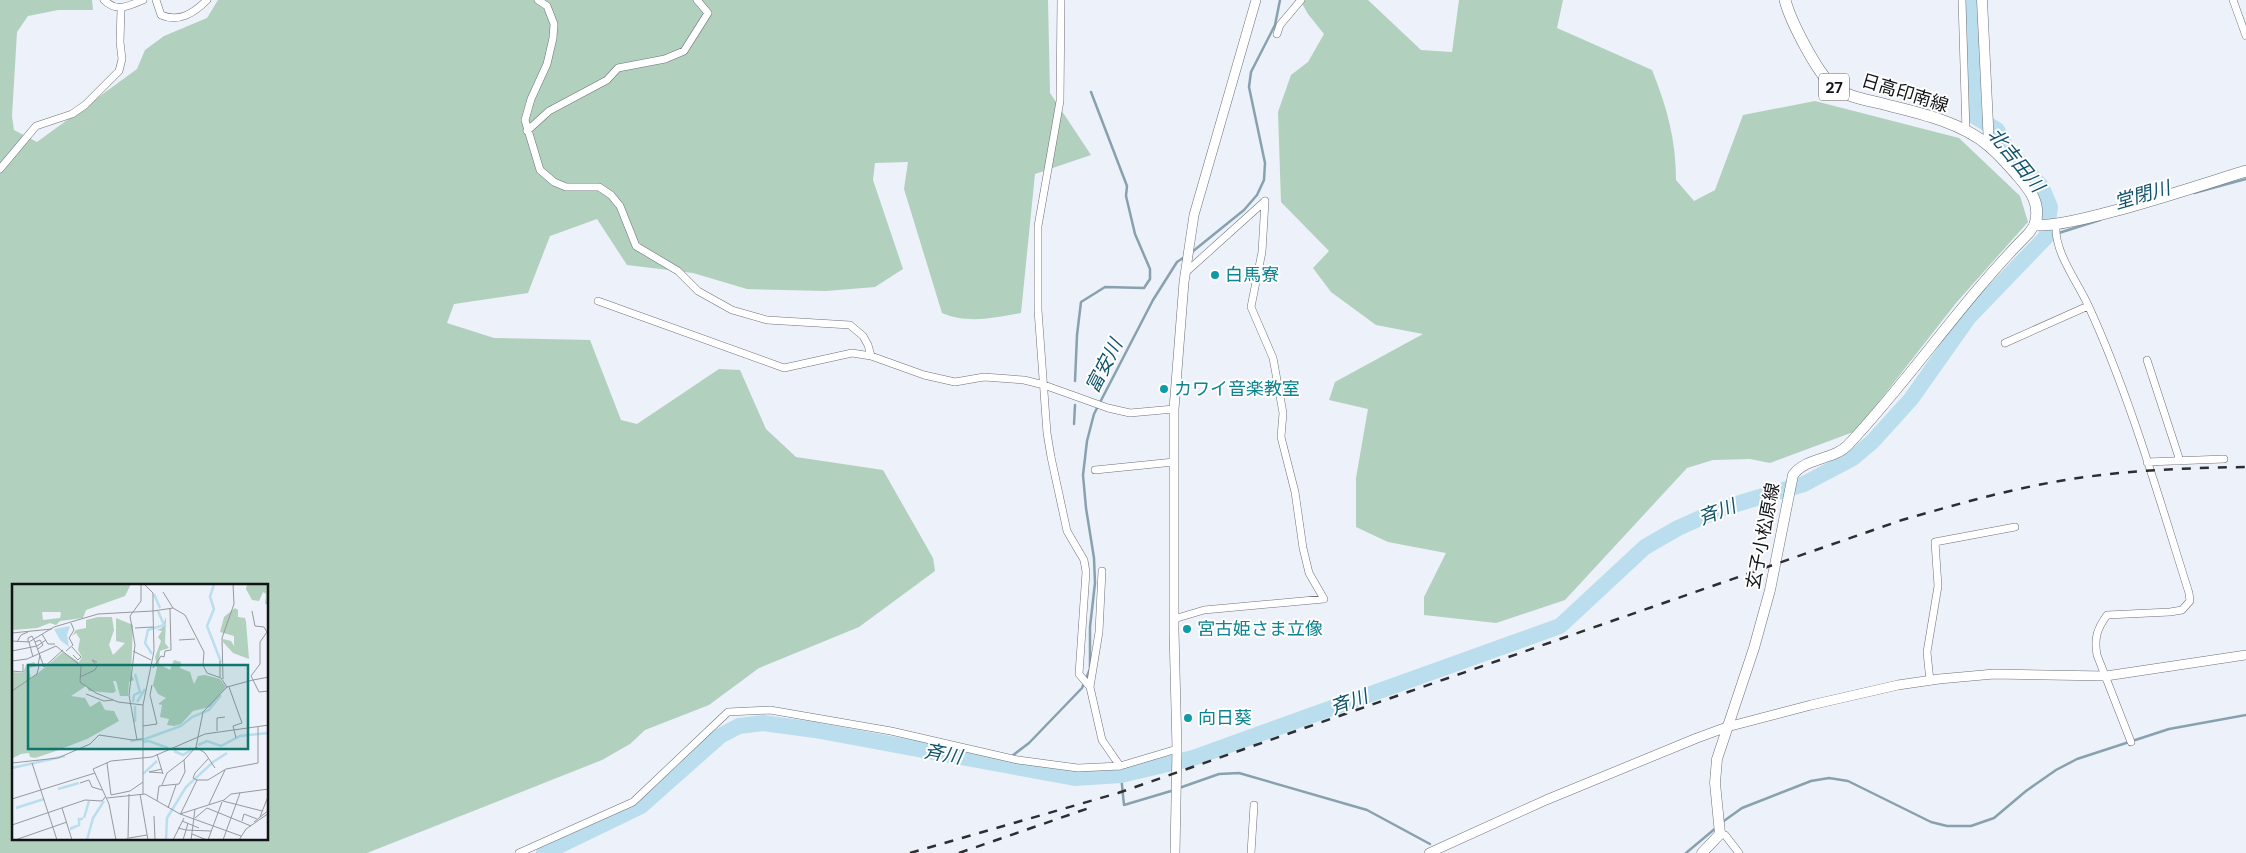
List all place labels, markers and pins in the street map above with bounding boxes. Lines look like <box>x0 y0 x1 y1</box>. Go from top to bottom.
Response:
place label: 白馬寮 <box>1225 263 1279 287</box>
marker: 白馬寮 <box>1209 269 1221 281</box>
place label: カワイ音楽教室 <box>1174 377 1300 401</box>
marker: カワイ音楽教室 <box>1158 383 1170 395</box>
place label: 宮古姫さま立像 <box>1197 617 1323 641</box>
marker: 宮古姫さま立像 <box>1181 623 1193 635</box>
place label: 向日葵 <box>1198 706 1252 730</box>
marker: 向日葵 <box>1182 712 1194 724</box>

